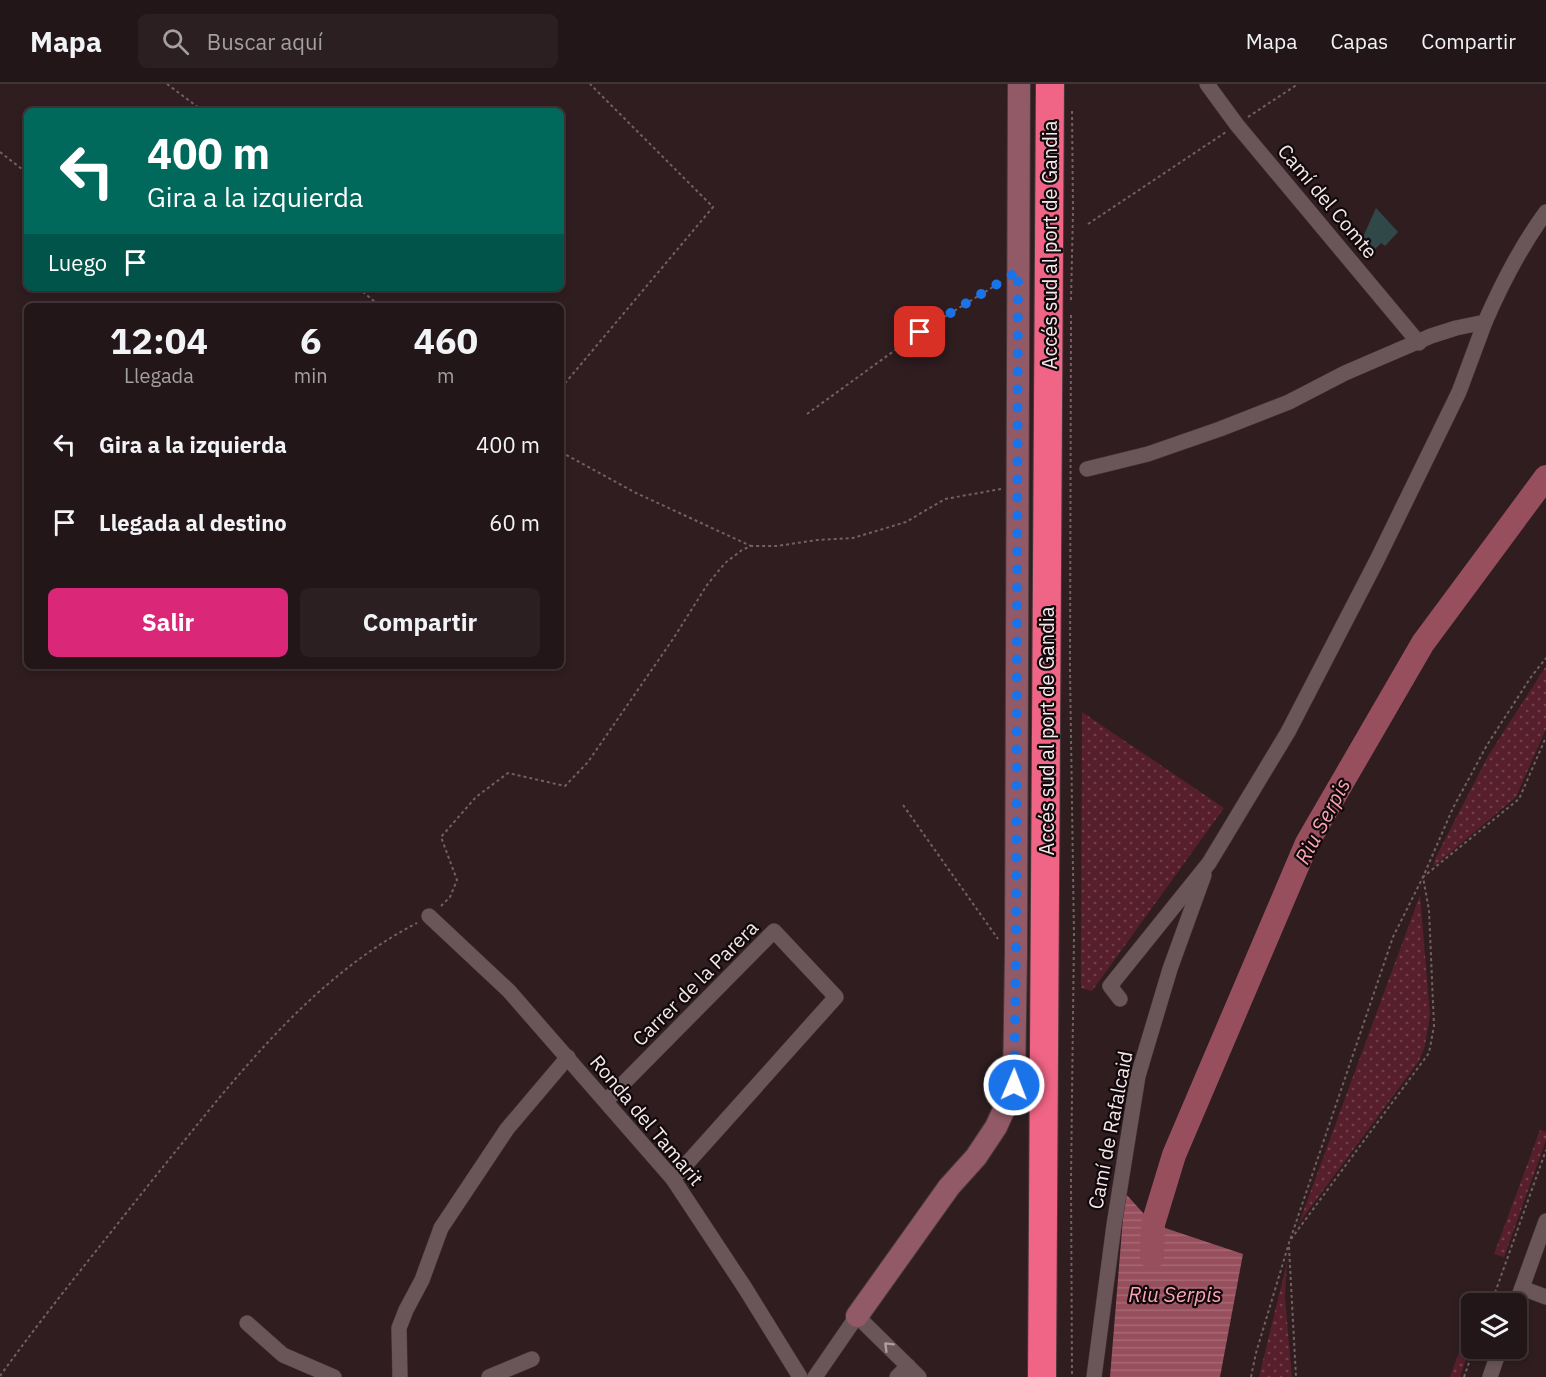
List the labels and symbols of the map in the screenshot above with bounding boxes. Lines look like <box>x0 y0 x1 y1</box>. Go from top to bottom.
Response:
street label: Accés sud al port de Gandia <box>1036 120 1063 369</box>
street label: Camí del Comte <box>1272 138 1384 264</box>
pin <box>894 306 945 357</box>
street label: Accés sud al port de Gandia <box>1033 606 1060 855</box>
water label: Riu Serpis <box>1288 773 1356 869</box>
street label: Carrer de la Parera <box>626 914 764 1052</box>
street label: Camí de Rafalcaid <box>1081 1048 1139 1212</box>
street label: Ronda del Tamarit <box>584 1049 710 1191</box>
position arrow <box>982 1053 1046 1117</box>
water label: Riu Serpis <box>1128 1280 1222 1308</box>
one-way arrow <box>885 1343 896 1354</box>

